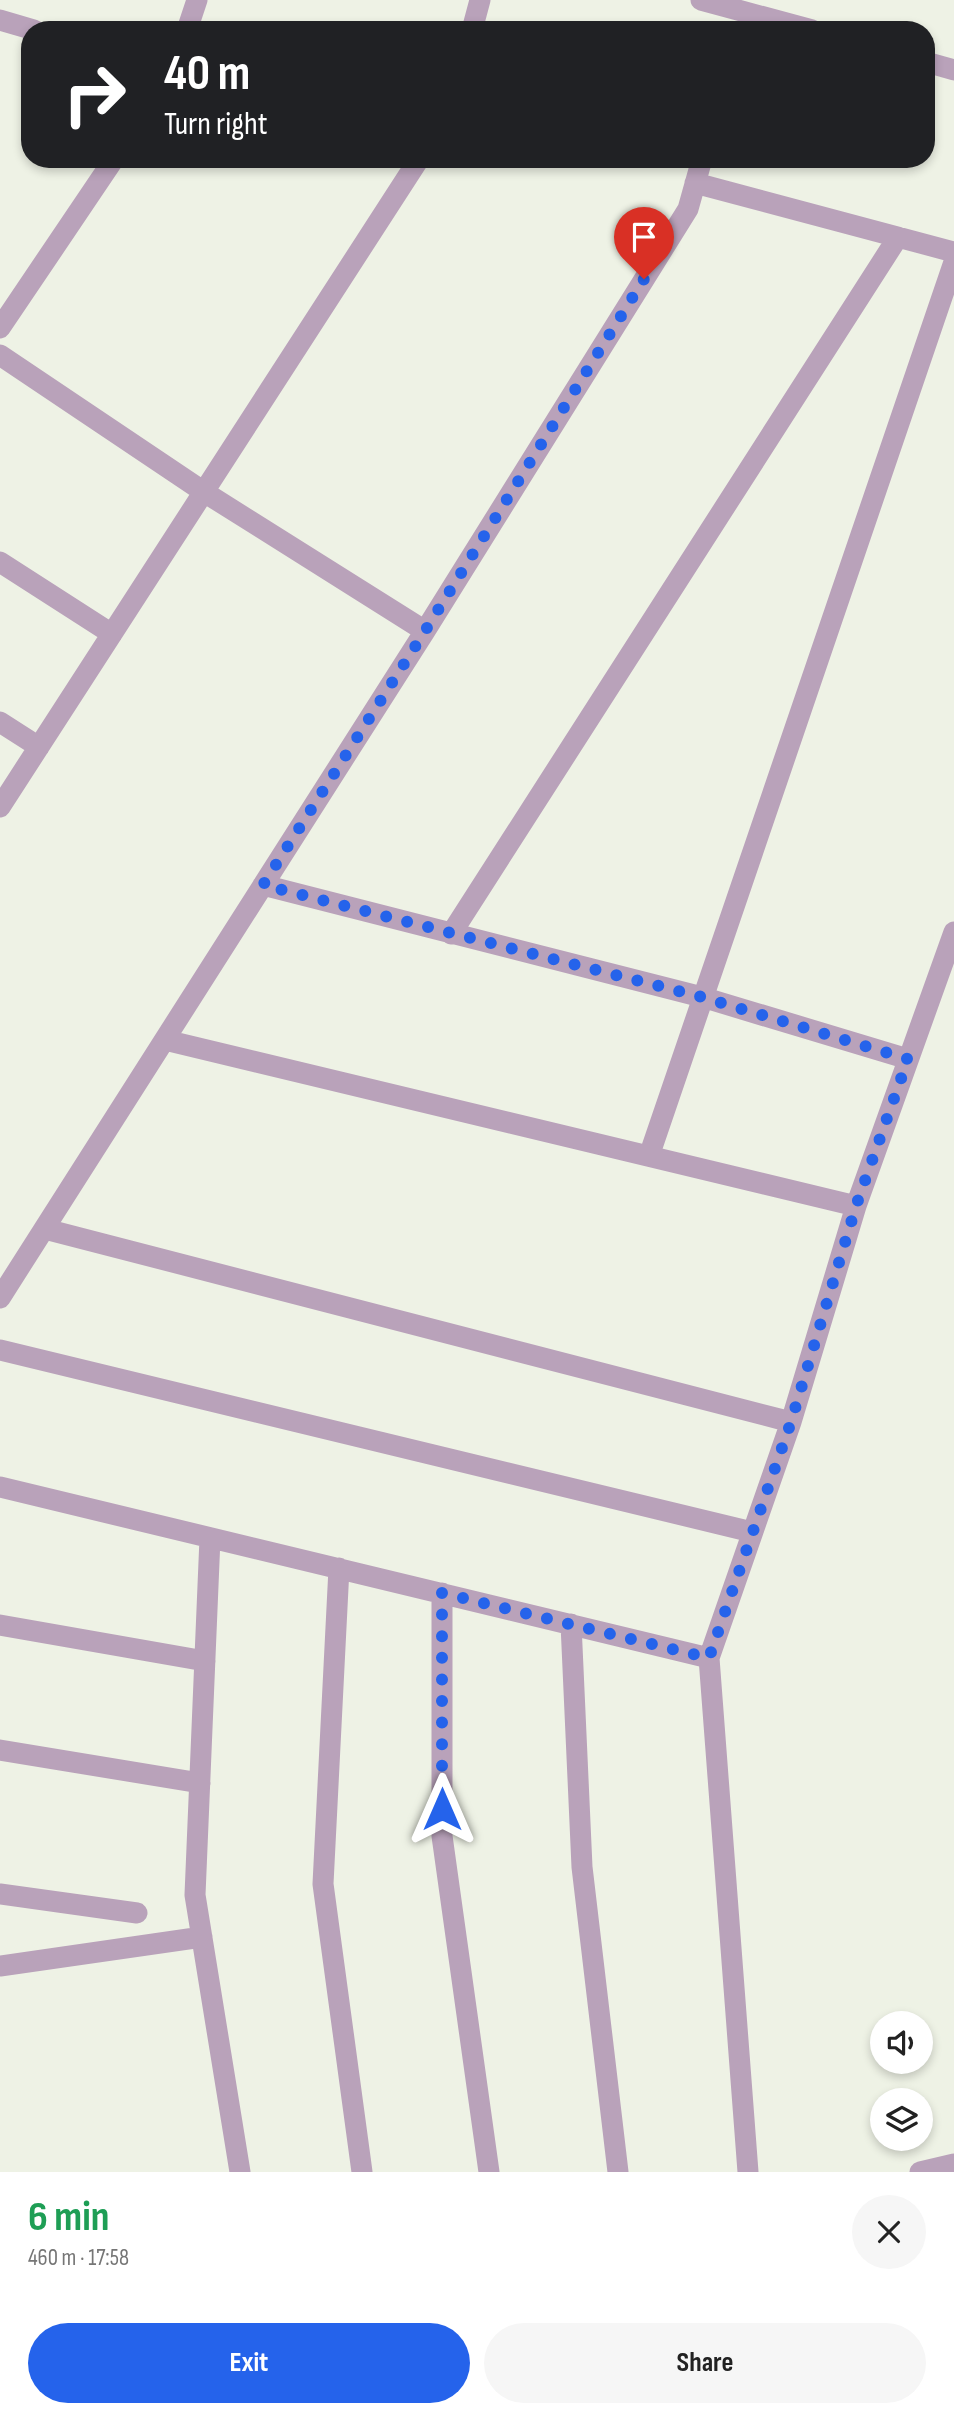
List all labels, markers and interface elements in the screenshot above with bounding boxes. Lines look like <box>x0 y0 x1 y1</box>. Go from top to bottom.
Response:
text: 40 m <box>164 45 250 104</box>
icon: right <box>49 49 140 140</box>
text: Turn right <box>164 105 268 144</box>
pin <box>614 207 674 279</box>
icon: arrive <box>625 218 663 256</box>
position arrow <box>405 1772 479 1846</box>
map controls <box>870 2011 933 2151</box>
button: sound <box>870 2011 933 2074</box>
button: layers <box>870 2088 933 2151</box>
text: 6 min <box>28 2192 109 2243</box>
button: close <box>852 2195 926 2269</box>
text: 460 m · 17:58 <box>28 2244 129 2272</box>
button: Exit <box>28 2323 470 2403</box>
button: Share <box>484 2323 926 2403</box>

